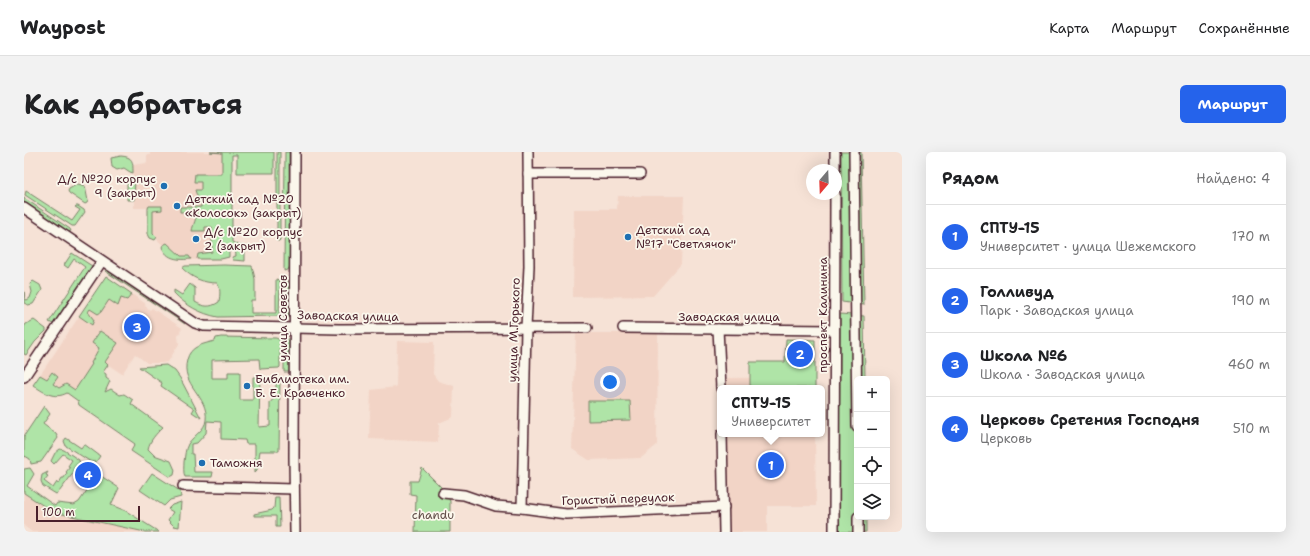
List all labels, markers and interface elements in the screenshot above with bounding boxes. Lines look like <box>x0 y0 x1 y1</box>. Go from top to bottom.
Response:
text: Waypost <box>20 15 105 40</box>
text: Карта <box>1049 19 1089 37</box>
text: Маршрут <box>1111 19 1177 37</box>
text: Сохранённые <box>1199 19 1290 37</box>
text: Как добраться <box>24 85 243 123</box>
button: Маршрут <box>1180 85 1286 123</box>
north arrow <box>806 164 842 200</box>
text: Рядом <box>942 167 999 189</box>
text: Найдено: 4 <box>1196 170 1270 187</box>
place label: Д/с №20 корпус 9 (закрыт) <box>58 171 156 201</box>
marker: Д/с №20 корпус 9 (закрыт) <box>159 181 169 191</box>
place label: Детский сад №20 «Колосок» (закрыт) <box>185 191 301 221</box>
marker: Детский сад №20 «Колосок» (закрыт) <box>172 201 182 211</box>
text: СПТУ-15 <box>980 218 1040 238</box>
place label: Детский сад №17 "Светлячок" <box>636 222 736 252</box>
place label: Д/с №20 корпус 2 (закрыт) <box>204 224 302 254</box>
text: 1 <box>952 228 958 245</box>
text: 170 m <box>1232 228 1270 245</box>
marker: Детский сад №17 "Светлячок" <box>623 232 633 242</box>
marker: Д/с №20 корпус 2 (закрыт) <box>191 234 201 244</box>
text: Университет · улица Шежемского <box>980 238 1196 255</box>
street label: проспект Калинина <box>815 257 831 373</box>
street label: улица Советов <box>275 275 291 361</box>
street label: улица М.Горького <box>504 277 524 383</box>
text: Голливуд <box>980 282 1054 302</box>
text: 2 <box>950 292 960 309</box>
text: 190 m <box>1231 292 1270 309</box>
text: Парк · Заводская улица <box>980 302 1133 319</box>
street label: Заводская улица <box>297 307 399 325</box>
street label: Заводская улица <box>678 309 780 325</box>
pin: 3 <box>124 312 150 342</box>
pin: 2 <box>787 339 813 369</box>
text: Школа №6 <box>980 346 1067 366</box>
text: 3 <box>950 356 960 373</box>
text: 460 m <box>1228 356 1270 373</box>
text: Школа · Заводская улица <box>980 366 1145 383</box>
place label: Библиотека им. Б. Е. Кравченко <box>255 371 349 401</box>
your location <box>600 372 620 392</box>
map controls <box>854 376 890 520</box>
button: + <box>854 376 890 412</box>
marker: Библиотека им. Б. Е. Кравченко <box>242 381 252 391</box>
popup <box>717 385 825 437</box>
text: СПТУ-15 <box>731 393 791 413</box>
text: Церковь Сретения Господня <box>980 410 1200 430</box>
button: − <box>854 412 890 448</box>
text: Университет <box>731 413 811 430</box>
text: 4 <box>950 420 960 437</box>
text: 510 m <box>1233 420 1270 437</box>
text: Церковь <box>980 430 1032 447</box>
button: locate <box>854 448 890 484</box>
pin: 1 <box>758 450 784 480</box>
place label: Таможня <box>210 455 263 471</box>
marker: Таможня <box>197 458 207 468</box>
pin: 4 <box>75 460 101 490</box>
button: layers <box>854 484 890 520</box>
street label: Гористый переулок <box>561 489 675 509</box>
scale bar <box>36 504 140 523</box>
text: 100 m <box>42 505 75 520</box>
park label: chandu <box>412 507 454 523</box>

